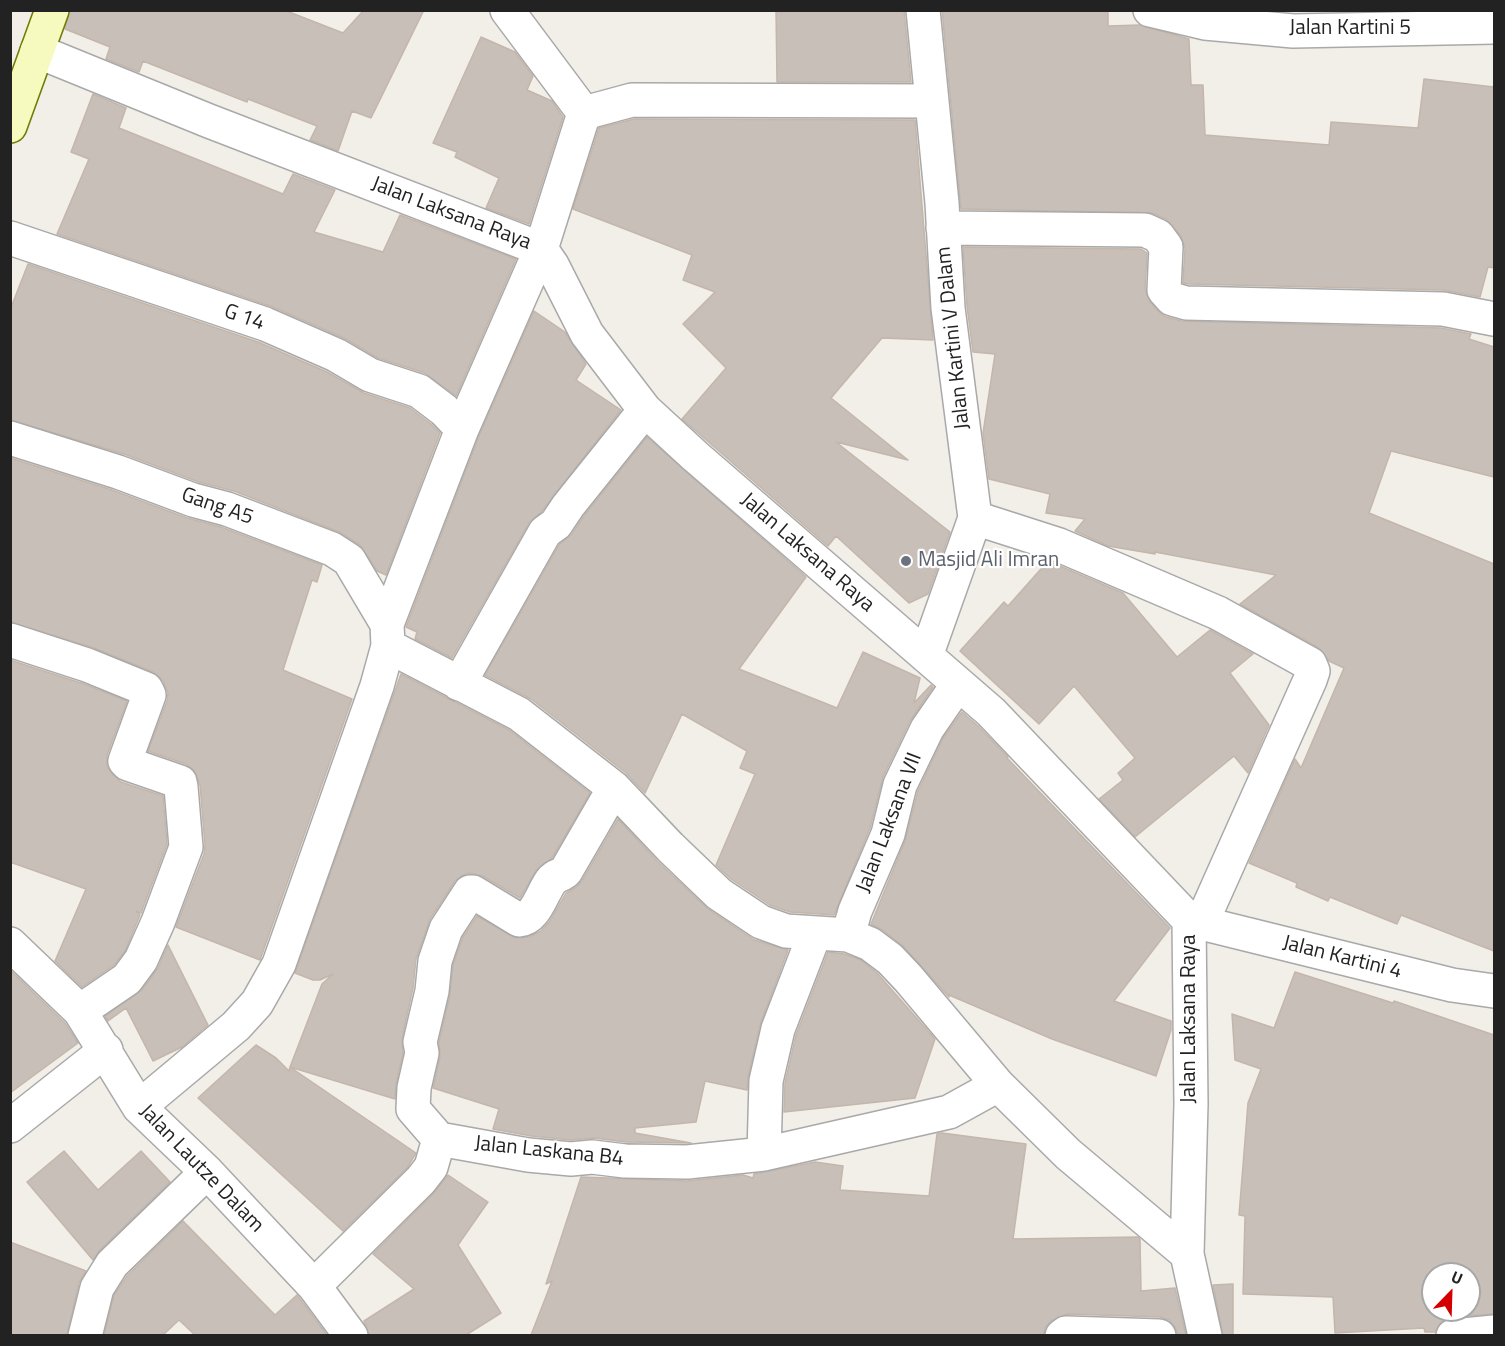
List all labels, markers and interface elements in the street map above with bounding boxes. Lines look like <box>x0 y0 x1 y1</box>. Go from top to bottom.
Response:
street label: Jalan Kartini 5 <box>1289 16 1411 42</box>
street label: Jalan Laksana Raya <box>368 172 534 256</box>
street label: Jalan Kartini V Dalam <box>932 245 976 431</box>
street label: G 14 <box>220 299 268 337</box>
street label: Gang A5 <box>178 483 256 531</box>
street label: Jalan Laksana Raya <box>735 488 879 618</box>
place label: Masjid Ali Imran <box>918 548 1059 574</box>
marker: Masjid Ali Imran <box>899 554 913 568</box>
street label: Jalan Laksana VII <box>852 750 928 896</box>
street label: Jalan Kartini 4 <box>1280 931 1404 985</box>
street label: Jalan Laksana Raya <box>1177 934 1203 1104</box>
street label: Jalan Lautze Dalam <box>133 1100 269 1238</box>
street label: Jalan Laskana B4 <box>473 1132 625 1172</box>
north arrow <box>1421 1262 1481 1322</box>
text: U <box>1448 1264 1467 1290</box>

